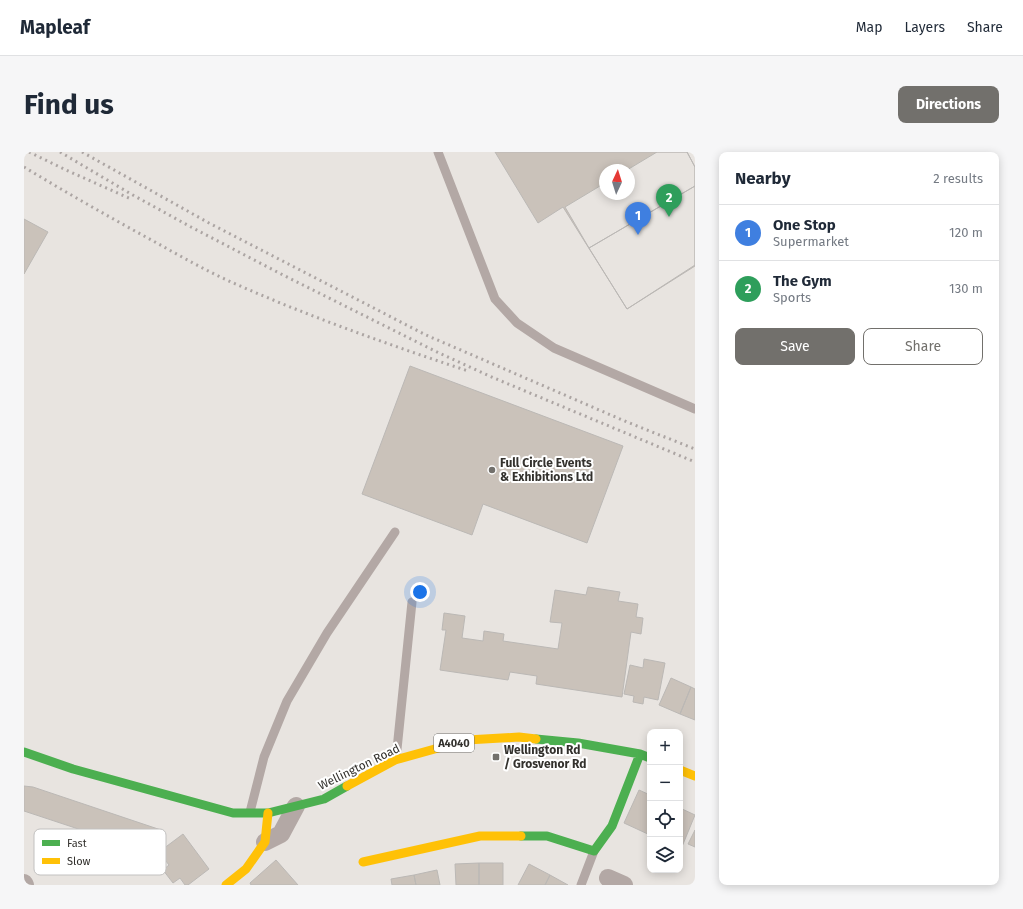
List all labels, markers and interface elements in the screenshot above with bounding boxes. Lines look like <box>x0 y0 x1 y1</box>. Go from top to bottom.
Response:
text: Mapleaf <box>20 16 90 39</box>
text: Map <box>856 19 882 36</box>
text: Layers <box>904 19 945 36</box>
text: Share <box>967 19 1003 36</box>
button: Directions <box>898 86 999 123</box>
text: Find us <box>24 88 114 121</box>
north arrow <box>599 164 635 200</box>
text: Nearby <box>735 168 790 189</box>
text: 2 results <box>933 171 983 186</box>
pin: 2 <box>656 184 682 217</box>
pin: 1 <box>625 202 651 235</box>
text: One Stop <box>773 216 836 234</box>
text: 1 <box>745 225 751 240</box>
text: 120 m <box>949 225 983 240</box>
text: Supermarket <box>773 234 849 249</box>
text: The Gym <box>773 272 832 290</box>
text: 2 <box>745 281 751 296</box>
text: 130 m <box>949 281 983 296</box>
text: Sports <box>773 290 811 305</box>
button: Save <box>735 328 855 365</box>
button: Share <box>863 328 983 365</box>
place label: Full Circle Events & Exhibitions Ltd <box>500 456 593 484</box>
marker: Full Circle Events & Exhibitions Ltd <box>487 465 497 475</box>
your location <box>410 582 430 602</box>
map controls <box>647 729 683 873</box>
button: + <box>647 729 683 765</box>
road number: A4040 <box>434 734 474 752</box>
street label: Wellington Road <box>316 741 402 793</box>
place label: Wellington Rd / Grosvenor Rd <box>504 743 587 771</box>
marker: Wellington Rd / Grosvenor Rd <box>491 752 501 762</box>
button: − <box>647 765 683 801</box>
button: locate <box>647 801 683 837</box>
legend <box>34 829 166 875</box>
text: Fast <box>67 837 87 850</box>
button: layers <box>647 837 683 873</box>
text: Slow <box>67 855 91 868</box>

